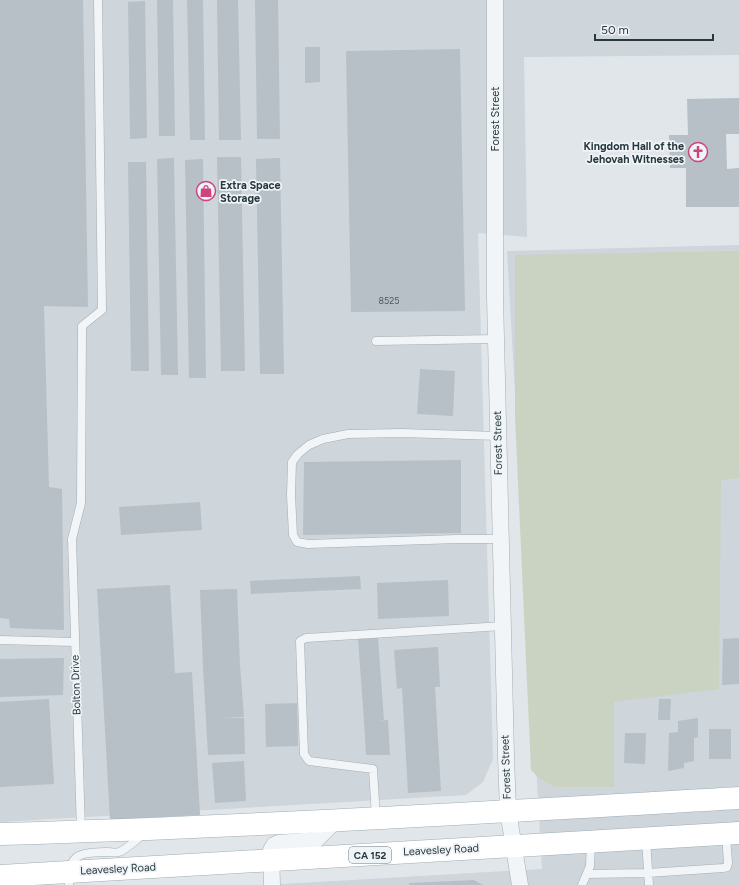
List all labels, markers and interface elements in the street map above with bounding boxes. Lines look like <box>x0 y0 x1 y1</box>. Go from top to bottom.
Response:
scale bar <box>595 16 713 42</box>
text: 50 m <box>601 23 629 37</box>
street label: Forest Street <box>489 87 502 151</box>
place label: Kingdom Hall of the Jehovah Witnesses <box>584 140 684 166</box>
church icon: Kingdom Hall of the Jehovah Witnesses <box>687 141 709 163</box>
place label: Extra Space Storage <box>220 179 281 205</box>
shop icon: Extra Space Storage <box>195 180 217 202</box>
house number: 8525 <box>379 295 399 306</box>
street label: Forest Street <box>491 410 505 476</box>
street label: Bolton Drive <box>68 655 84 715</box>
street label: Forest Street <box>498 734 514 800</box>
street label: Leavesley Road <box>403 842 479 858</box>
road number: CA 152 <box>349 847 391 863</box>
street label: Leavesley Road <box>80 861 156 877</box>

